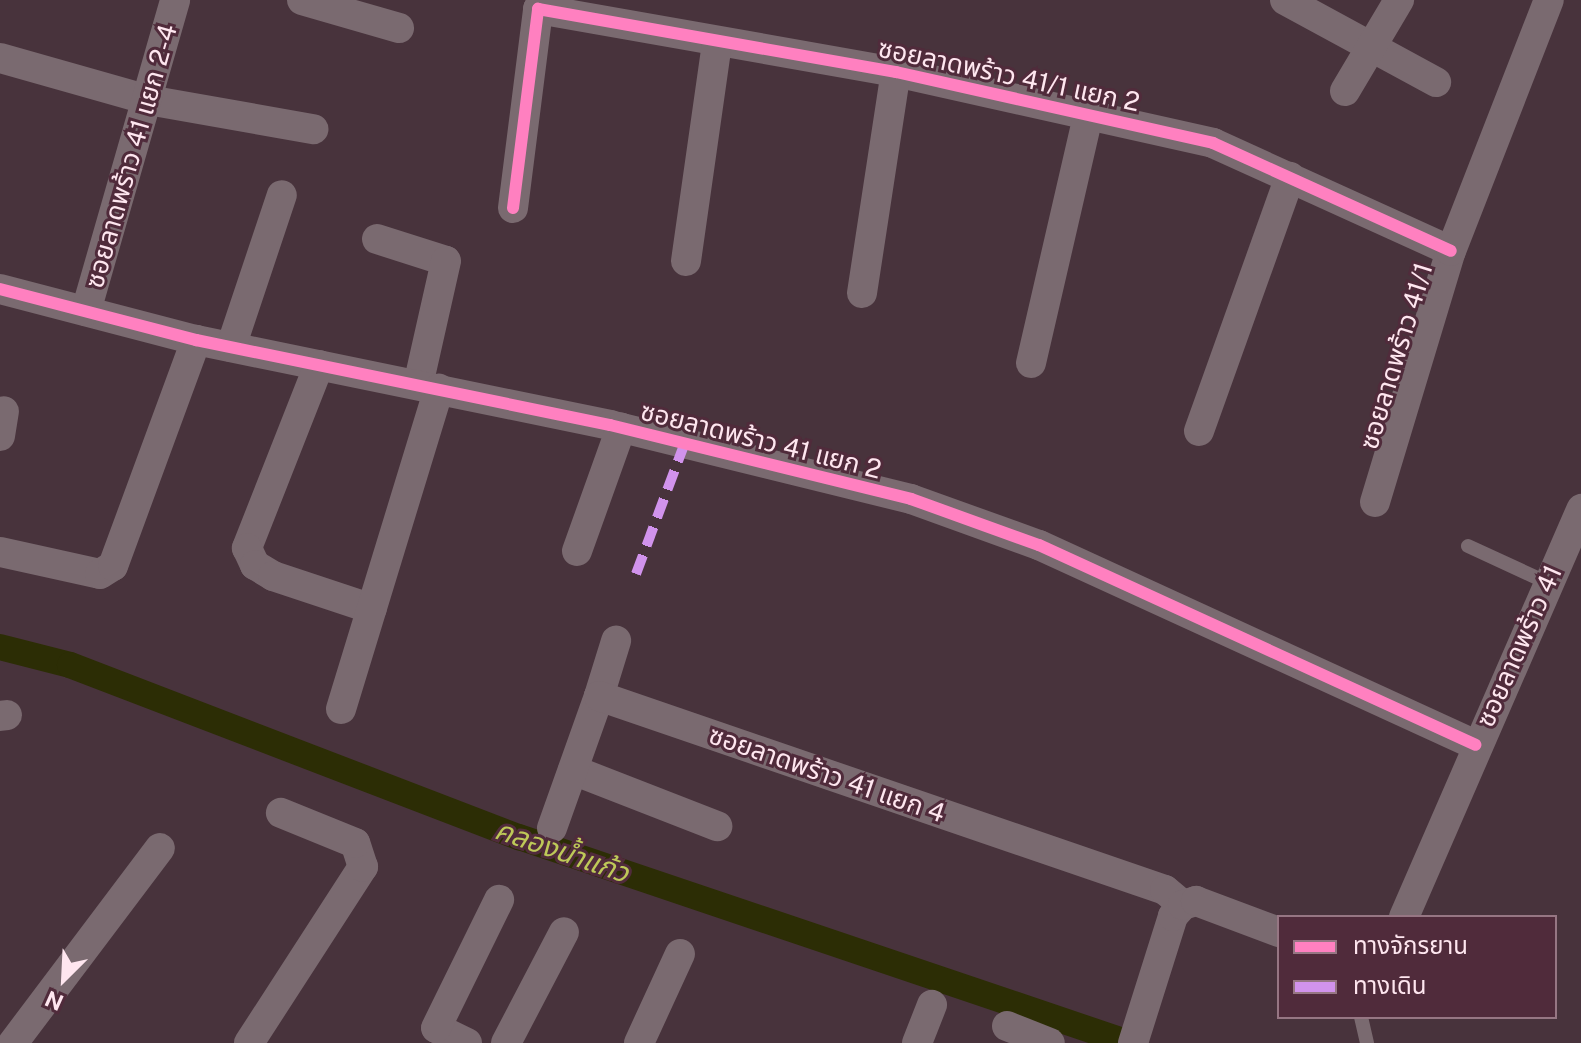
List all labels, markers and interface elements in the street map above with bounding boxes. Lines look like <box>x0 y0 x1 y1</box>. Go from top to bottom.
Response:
street label: ซอยลาดพร้าว 41 แยก 2-4 <box>78 21 184 291</box>
street label: ซอยลาดพร้าว 41/1 แยก 2 <box>875 32 1143 118</box>
street label: ซอยลาดพร้าว 41/1 <box>1353 259 1439 453</box>
street label: ซอยลาดพร้าว 41 แยก 2 <box>638 395 884 485</box>
street label: ซอยลาดพร้าว 41 <box>1469 560 1569 732</box>
street label: ซอยลาดพร้าว 41 แยก 4 <box>705 719 949 829</box>
water label: คลองน้ำแก้ว <box>491 812 633 890</box>
legend <box>1277 915 1557 1019</box>
text: ทางจักรยาน <box>1353 931 1468 959</box>
north arrow <box>24 939 104 1019</box>
text: ทางเดิน <box>1353 971 1427 999</box>
text: N <box>41 986 67 1016</box>

